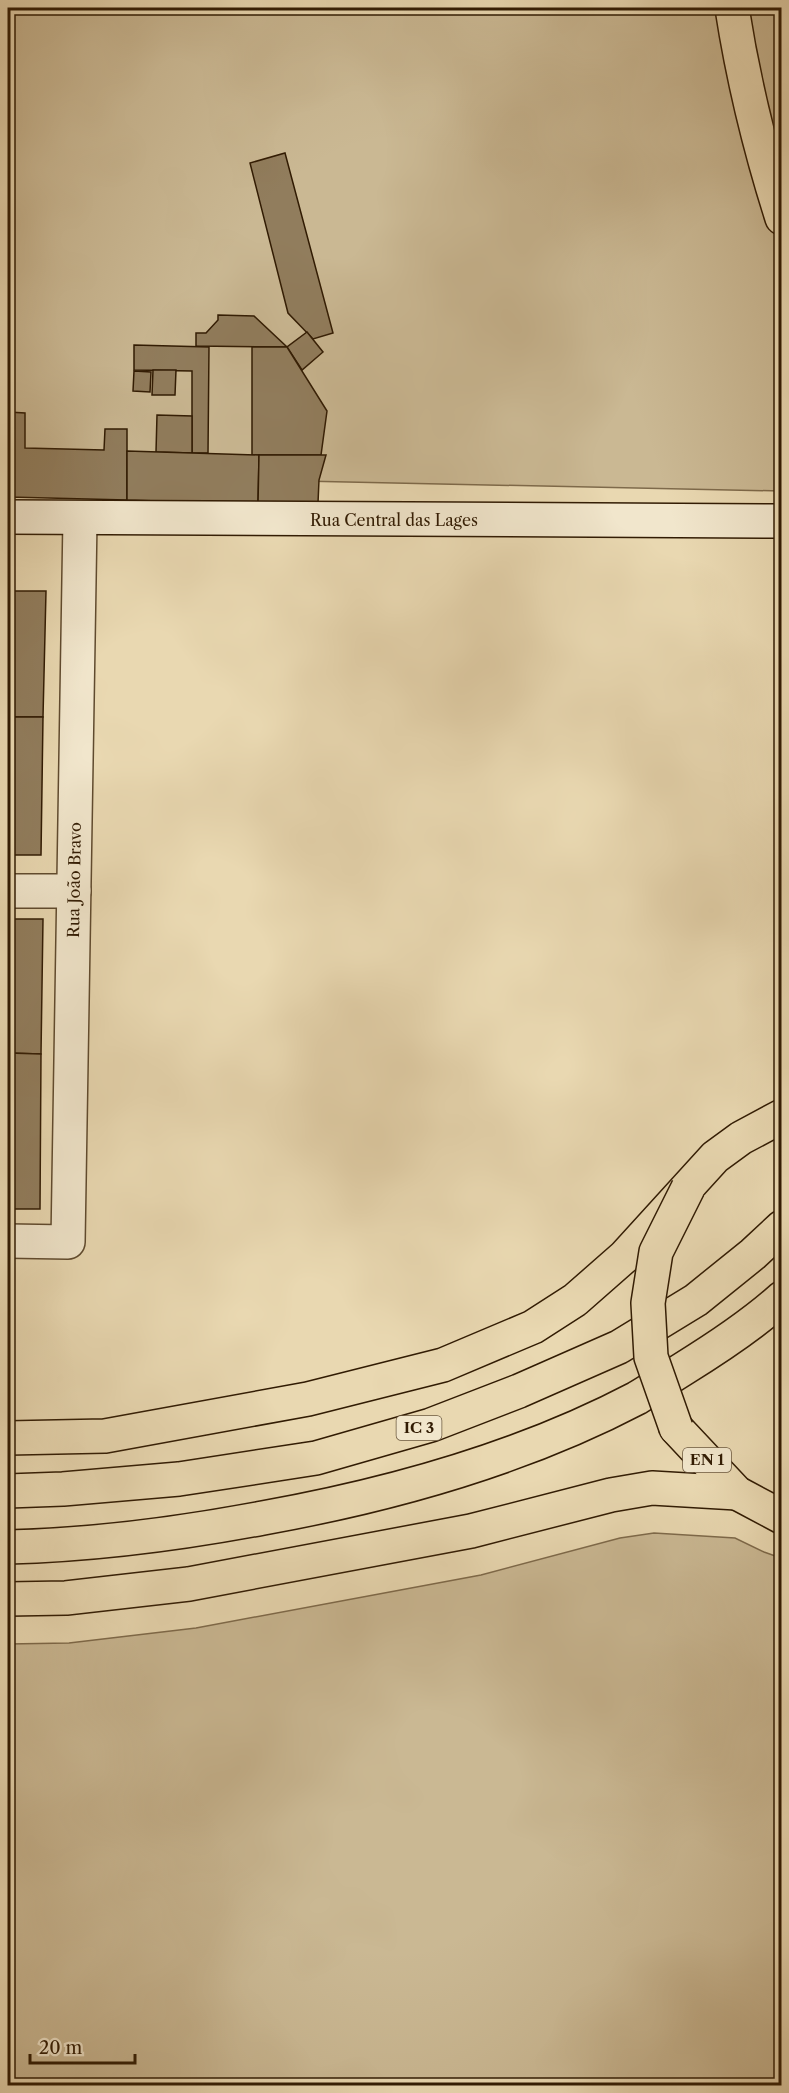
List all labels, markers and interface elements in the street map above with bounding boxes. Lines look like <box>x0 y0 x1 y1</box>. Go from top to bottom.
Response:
street label: Rua Central das Lages <box>310 510 478 530</box>
street label: Rua João Bravo <box>63 822 85 938</box>
road number: IC 3 <box>396 1416 442 1440</box>
road number: EN 1 <box>683 1448 731 1472</box>
scale bar <box>30 2027 135 2065</box>
text: 20 m <box>39 2037 83 2059</box>

